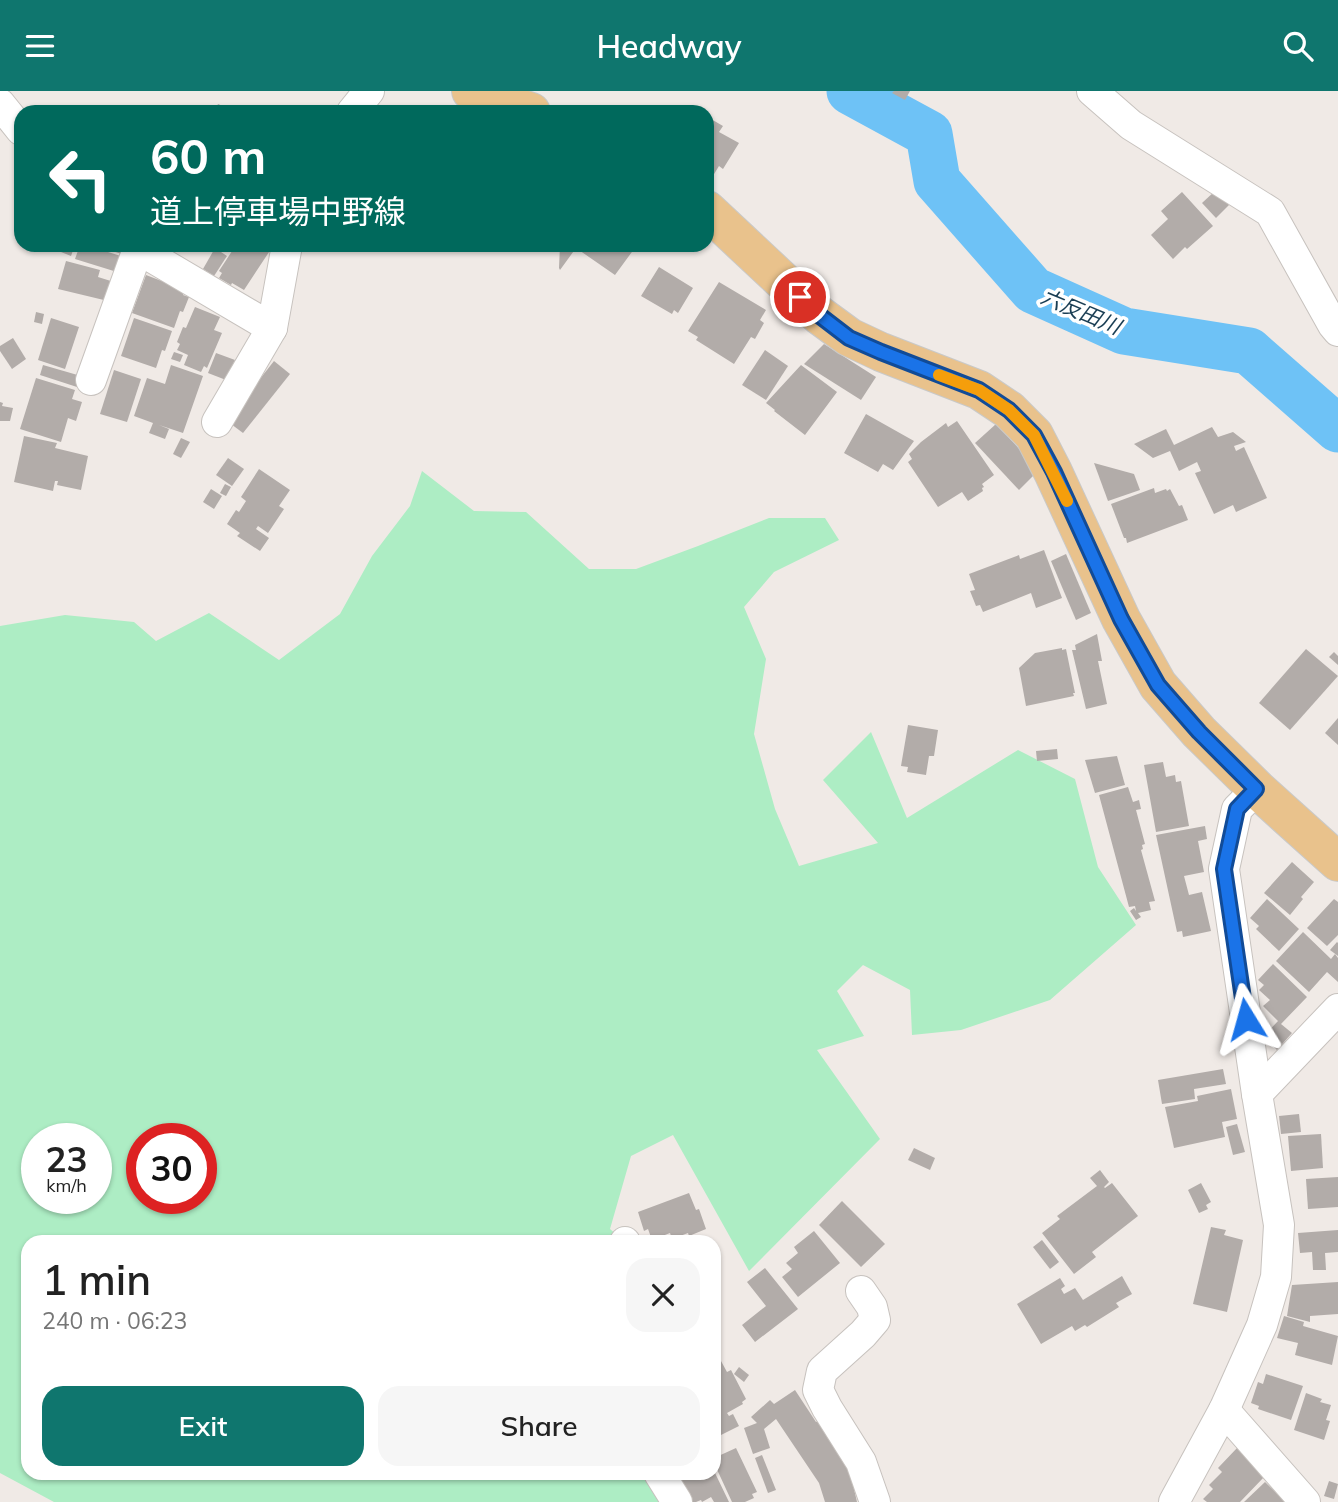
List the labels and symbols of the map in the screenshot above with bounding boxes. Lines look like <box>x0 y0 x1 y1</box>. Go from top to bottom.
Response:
pin <box>770 267 830 327</box>
water label: 六反田川 <box>1037 283 1127 340</box>
position arrow <box>1209 982 1283 1056</box>
speed limit sign: 30 <box>126 1123 217 1214</box>

